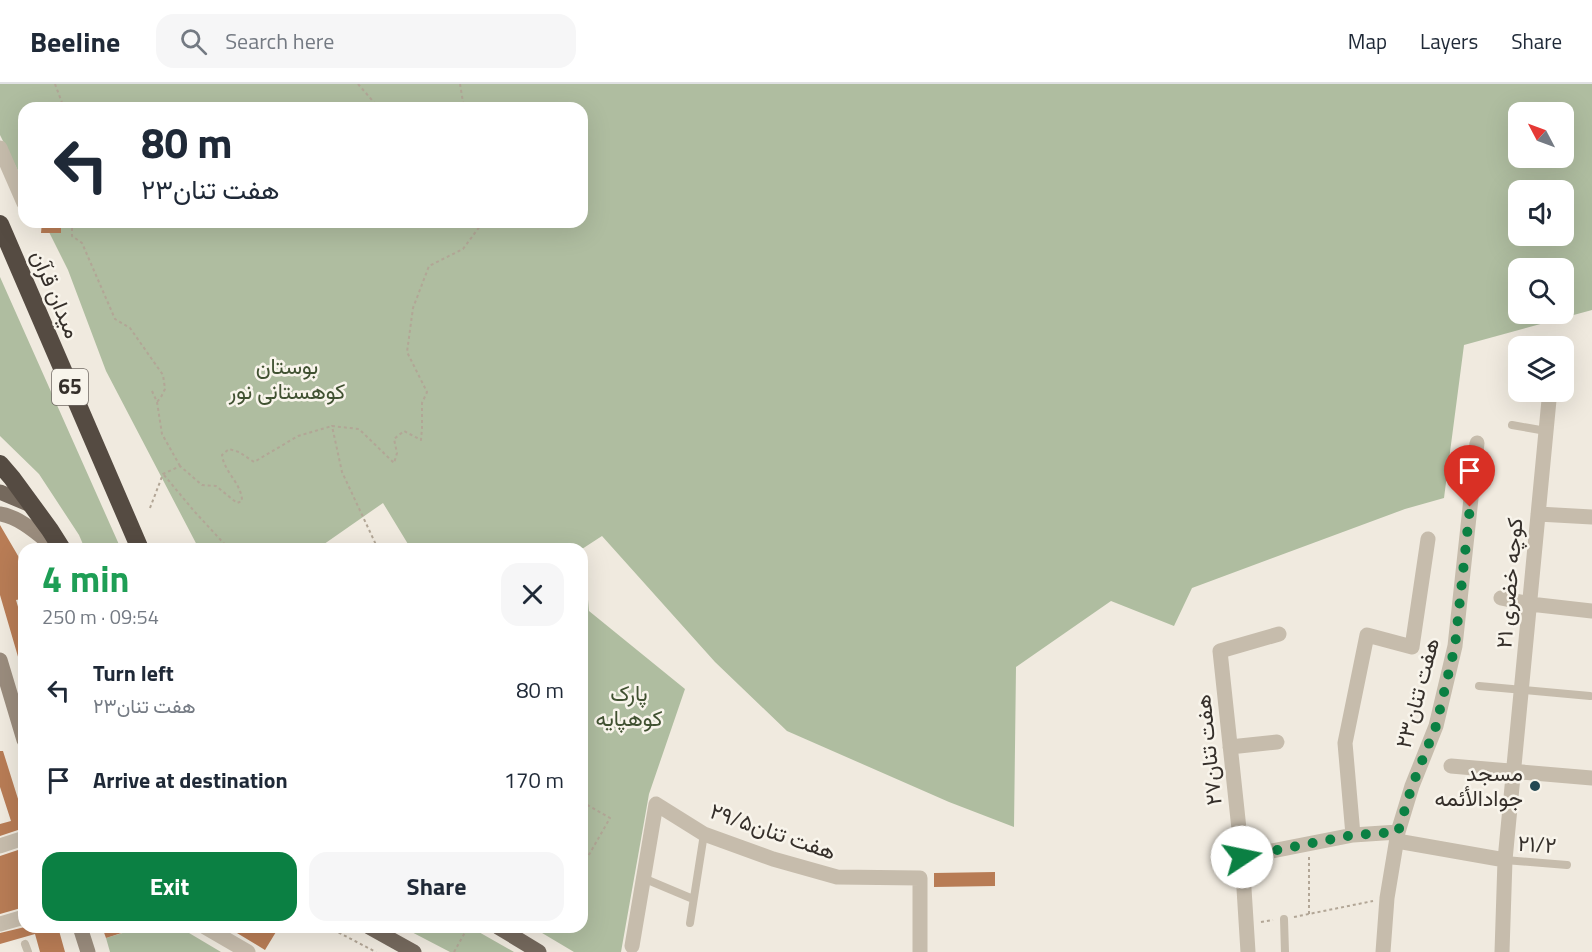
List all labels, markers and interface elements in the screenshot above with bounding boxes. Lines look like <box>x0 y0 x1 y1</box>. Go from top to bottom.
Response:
search box <box>156 14 576 68</box>
text: Beeline <box>30 20 120 63</box>
text: Search here <box>225 24 334 58</box>
icon: search <box>177 25 210 58</box>
text: Map <box>1348 25 1387 57</box>
text: Layers <box>1420 25 1478 57</box>
text: Share <box>1511 25 1562 57</box>
north arrow <box>1508 102 1574 168</box>
map controls <box>1508 102 1574 402</box>
text: 80 m <box>141 110 233 174</box>
icon: left <box>42 126 120 204</box>
text: هفت تنان۲۳ <box>141 168 280 209</box>
button: sound <box>1508 180 1574 246</box>
street label: میدان قرآن <box>22 244 90 344</box>
button: search <box>1508 258 1574 324</box>
button: layers <box>1508 336 1574 402</box>
park label: بوستان کوهستانی نور <box>228 349 346 408</box>
road number: 65 <box>52 369 88 405</box>
pin <box>1444 445 1495 507</box>
icon: arrive <box>1453 454 1486 487</box>
street label: کوچه خضری ۲۱ <box>1486 516 1532 650</box>
text: 4 min <box>42 551 129 606</box>
button: close <box>501 563 564 626</box>
text: 250 m · 09:54 <box>42 601 159 632</box>
street label: هفت تنان۲۳ <box>1386 634 1448 752</box>
text: Turn left <box>93 656 174 690</box>
text: 80 m <box>516 673 564 707</box>
icon: left <box>42 674 75 707</box>
park label: پارک کوهپایه <box>596 676 663 735</box>
text: هفت تنان۲۳ <box>93 690 196 721</box>
street label: هفت تنان۲۷ <box>1185 693 1231 807</box>
place label: مسجد جوادالأئمه <box>1434 756 1523 815</box>
text: Arrive at destination <box>93 763 288 797</box>
text: 170 m <box>504 763 564 797</box>
icon: arrive <box>42 764 75 797</box>
marker: مسجد جوادالأئمه <box>1528 779 1542 793</box>
street label: ۲۹/۵هفت تنان <box>706 794 840 868</box>
position arrow <box>1210 825 1274 889</box>
street label: ۲۱/۲ <box>1517 826 1557 862</box>
button: Exit <box>42 852 297 921</box>
button: Share <box>309 852 564 921</box>

